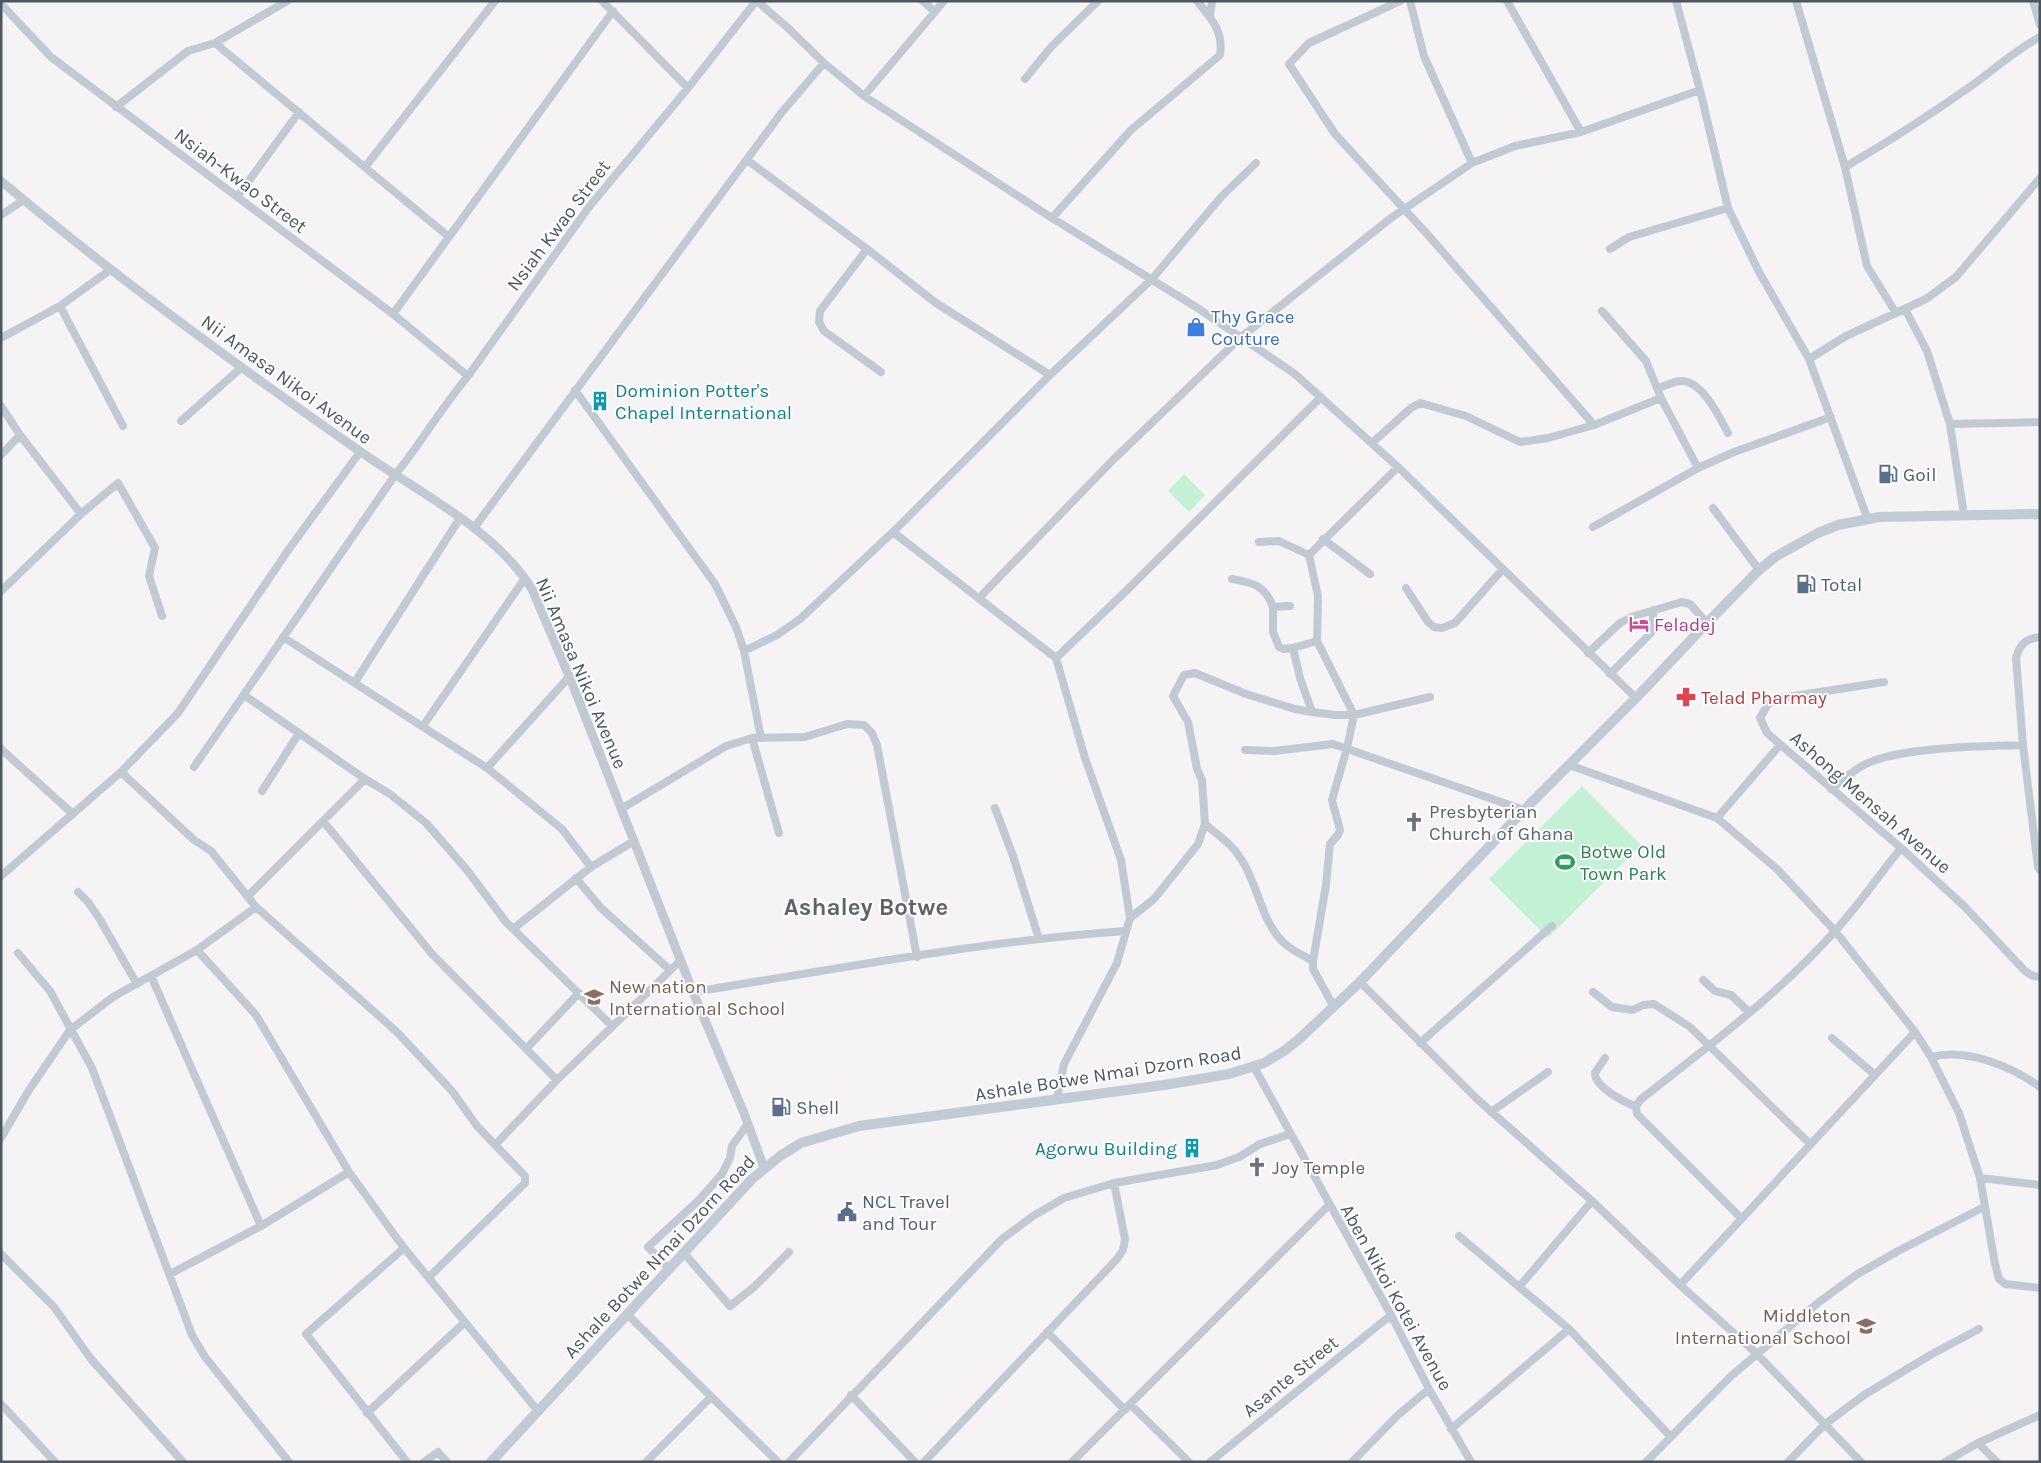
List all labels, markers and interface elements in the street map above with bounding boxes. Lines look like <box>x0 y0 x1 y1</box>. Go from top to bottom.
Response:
street label: Nsiah-Kwao Street <box>170 124 311 238</box>
street label: Nsiah Kwao Street <box>502 156 615 295</box>
place label: Thy Grace Couture <box>1211 306 1294 350</box>
street label: Nii Amasa Nikoi Avenue <box>197 311 376 449</box>
shop icon: Thy Grace Couture <box>1185 316 1207 338</box>
place label: Dominion Potter's Chapel International <box>615 380 792 424</box>
building icon: Dominion Potter's Chapel International <box>589 390 611 412</box>
fuel station icon: Goil <box>1877 463 1899 485</box>
place label: Goil <box>1903 464 1937 486</box>
fuel station icon: Total <box>1795 573 1817 595</box>
place label: Total <box>1821 574 1862 596</box>
street label: Nii Amasa Nikoi Avenue <box>531 575 631 772</box>
hotel icon: Feladej <box>1628 613 1650 635</box>
place label: Feladej <box>1654 614 1716 636</box>
pharmacy icon: Telad Pharmay <box>1675 686 1697 708</box>
place label: Telad Pharmay <box>1701 687 1827 709</box>
street label: Ashong Mensah Avenue <box>1785 727 1955 879</box>
place label: Presbyterian Church of Ghana <box>1429 801 1574 845</box>
church icon: Presbyterian Church of Ghana <box>1403 811 1425 833</box>
place label: Botwe Old Town Park <box>1580 841 1667 885</box>
sports icon: Botwe Old Town Park <box>1554 851 1576 873</box>
district label: Ashaley Botwe <box>784 893 948 921</box>
place label: New nation International School <box>609 976 785 1020</box>
school or university icon: New nation International School <box>583 986 605 1008</box>
street label: Ashale Botwe Nmai Dzorn Road <box>973 1042 1243 1106</box>
fuel station icon: Shell <box>770 1096 792 1118</box>
place label: Shell <box>796 1097 839 1119</box>
building icon: Agorwu Building <box>1181 1137 1203 1159</box>
place label: Agorwu Building <box>1035 1138 1177 1160</box>
street label: Ashale Botwe Nmai Dzorn Road <box>560 1151 760 1363</box>
church icon: Joy Temple <box>1246 1156 1268 1178</box>
place label: Joy Temple <box>1272 1157 1365 1179</box>
place label: NCL Travel and Tour <box>862 1191 950 1235</box>
public building icon: NCL Travel and Tour <box>836 1201 858 1223</box>
street label: Aben Nikoi Kotei Avenue <box>1336 1201 1456 1394</box>
place label: Middleton International School <box>1675 1305 1851 1349</box>
school or university icon: Middleton International School <box>1855 1315 1877 1337</box>
street label: Asante Street <box>1238 1332 1343 1422</box>

